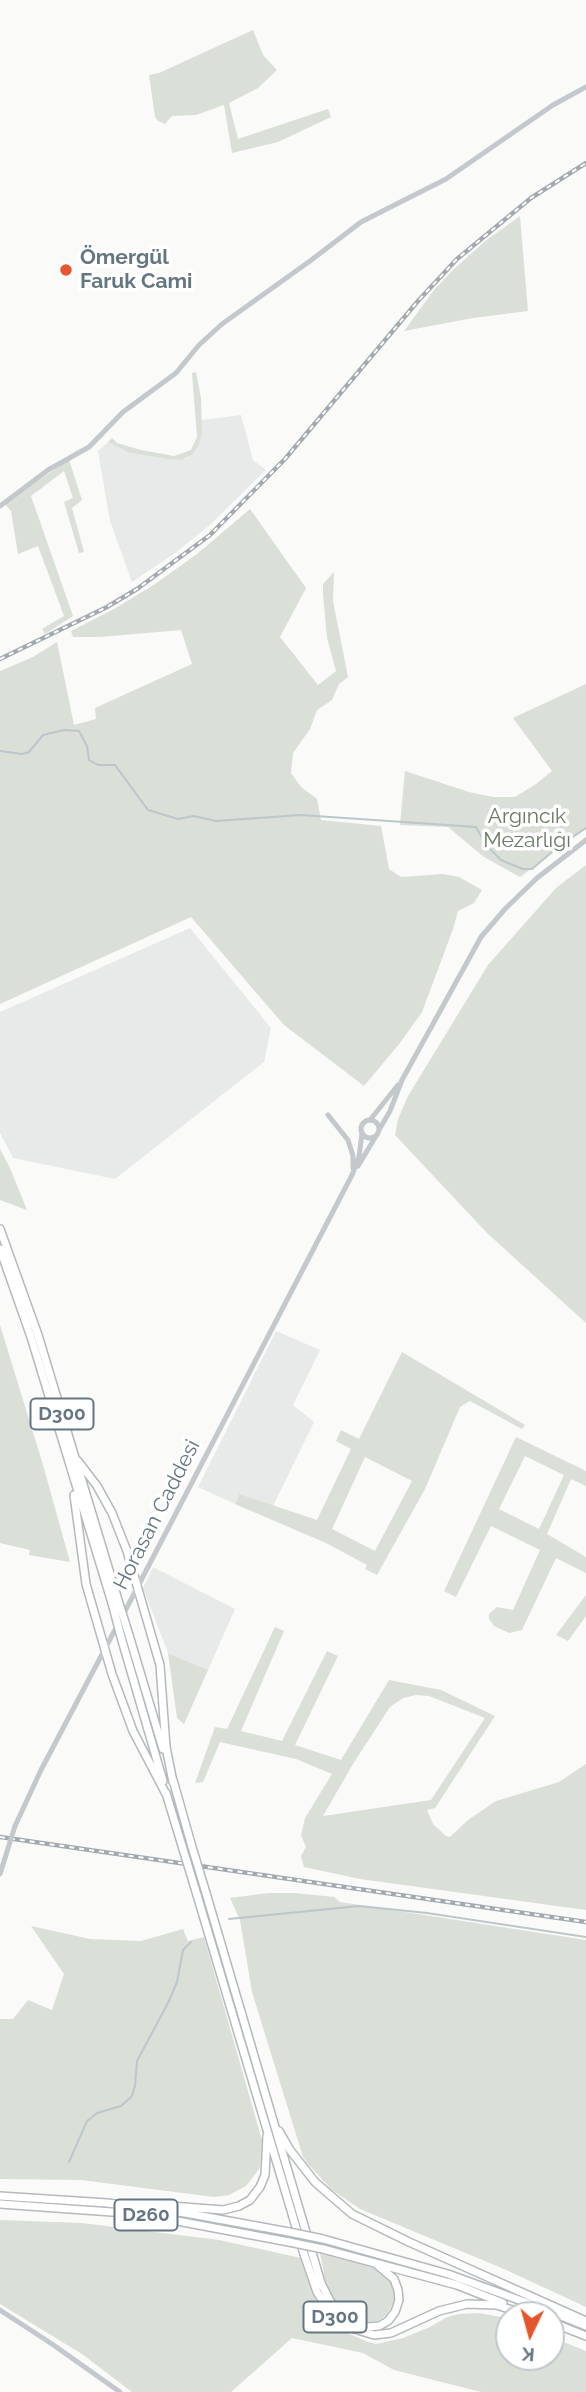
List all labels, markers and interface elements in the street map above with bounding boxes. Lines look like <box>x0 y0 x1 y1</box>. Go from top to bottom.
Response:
place label: Ömergül Faruk Cami <box>80 245 192 295</box>
marker: Ömergül Faruk Cami <box>58 262 74 278</box>
park label: Argıncık Mezarlığı <box>483 804 571 854</box>
road number: D300 <box>31 1398 94 1430</box>
street label: Horasan Caddesi <box>108 1436 206 1594</box>
road number: D260 <box>114 2200 178 2230</box>
north arrow <box>495 2301 565 2371</box>
road number: D300 <box>304 2302 366 2332</box>
text: K <box>521 2343 536 2366</box>

